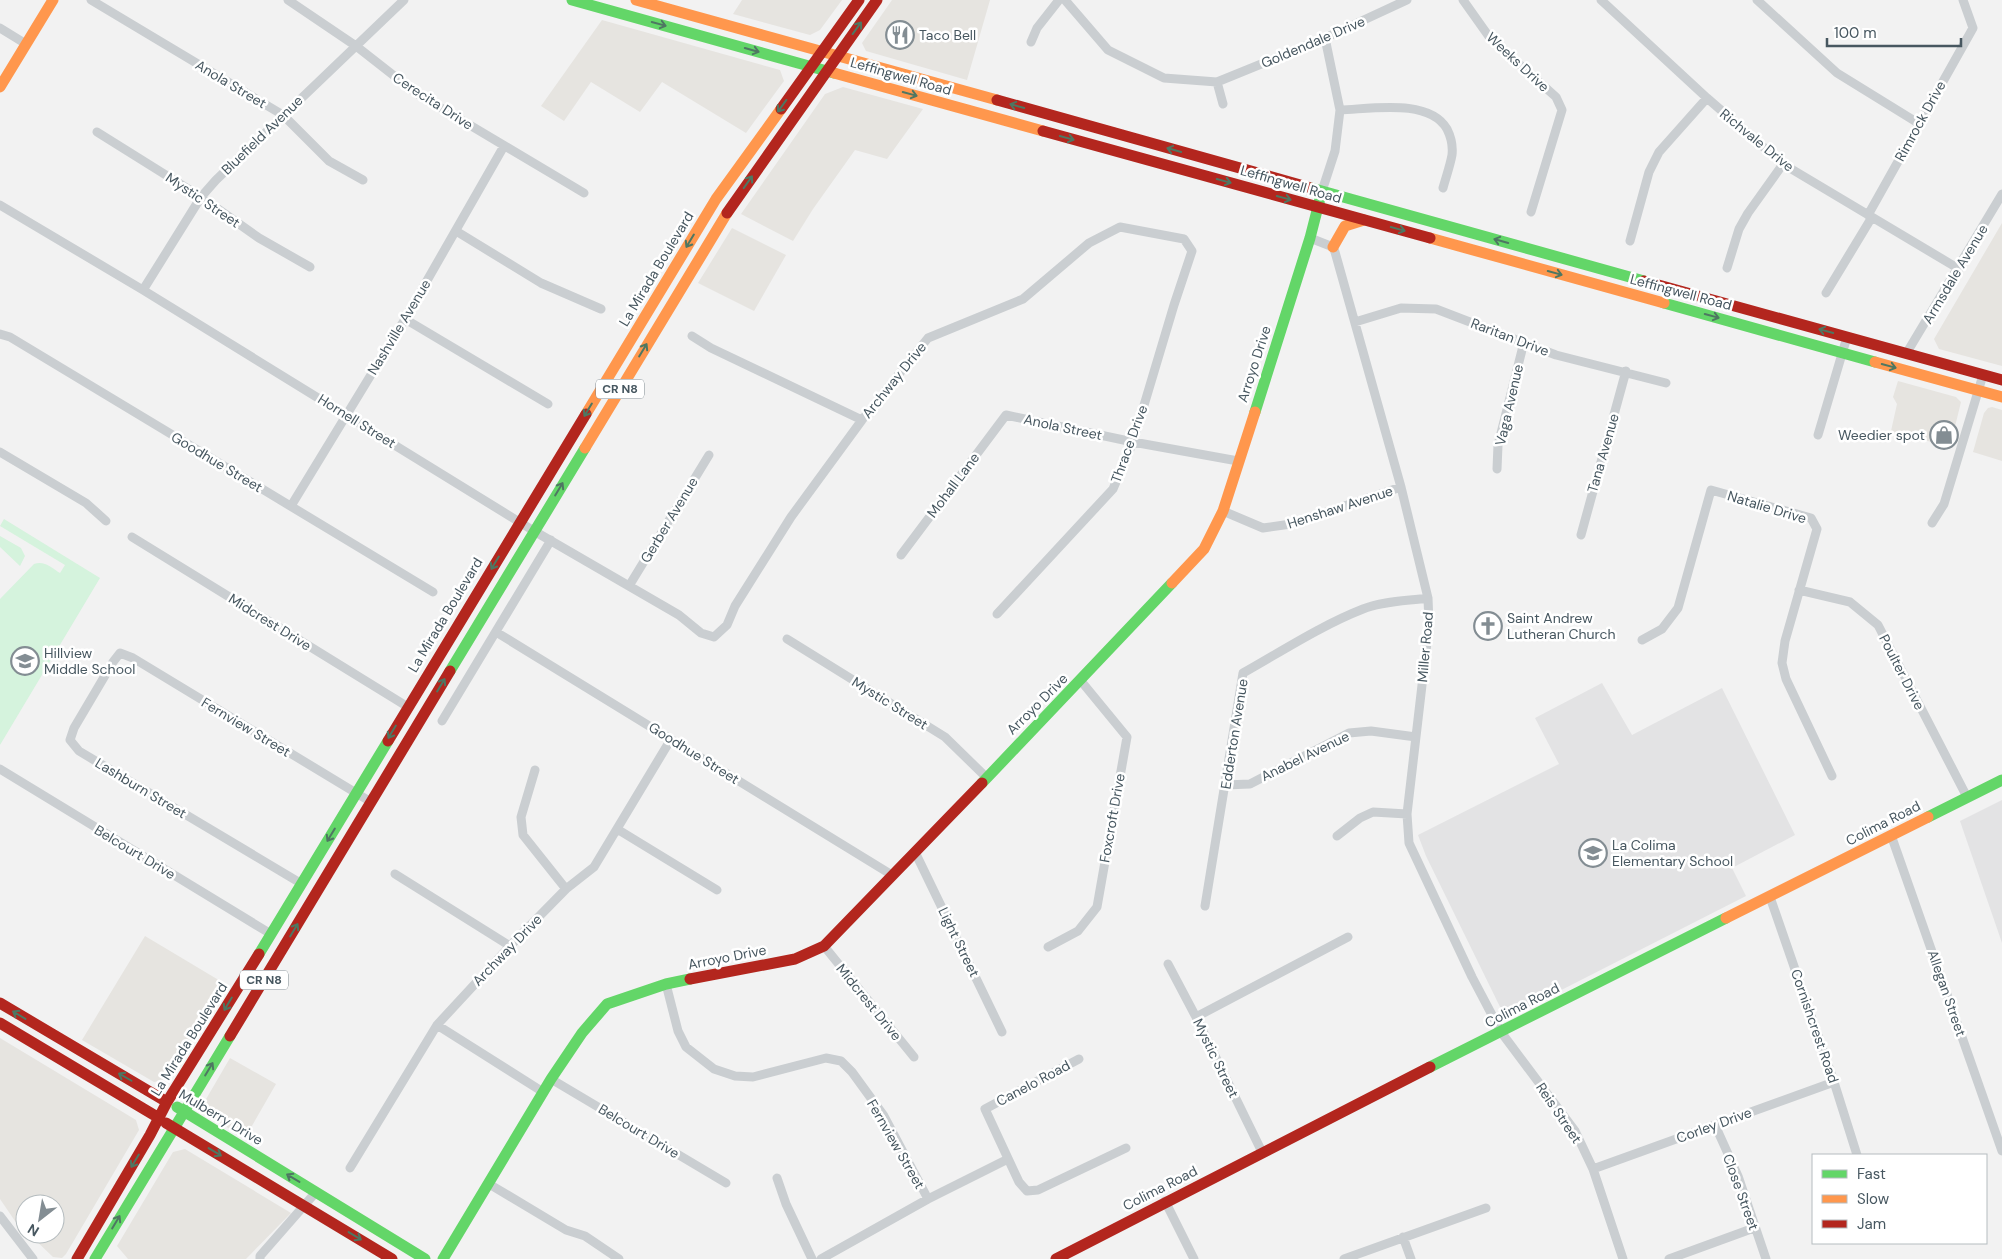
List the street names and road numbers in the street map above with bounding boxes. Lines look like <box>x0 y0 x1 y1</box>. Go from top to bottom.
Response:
street label: Goldendale Drive <box>1258 12 1368 72</box>
street label: Weeks Drive <box>1483 28 1553 96</box>
street label: Leffingwell Road <box>848 53 954 99</box>
street label: Anola Street <box>192 56 270 112</box>
street label: Cerecita Drive <box>389 68 477 134</box>
street label: Rimrock Drive <box>1890 78 1950 164</box>
street label: Bluefield Avenue <box>217 91 307 178</box>
street label: Richvale Drive <box>1716 105 1798 175</box>
street label: Leffingwell Road <box>1238 161 1344 207</box>
street label: Mystic Street <box>162 168 244 232</box>
street label: La Mirada Boulevard <box>615 208 697 330</box>
street label: Armsdale Avenue <box>1918 221 1992 327</box>
street label: Leffingwell Road <box>1628 270 1734 314</box>
street label: Nashville Avenue <box>363 276 435 378</box>
street label: Raritan Drive <box>1468 314 1552 360</box>
street label: Arroyo Drive <box>1233 323 1275 405</box>
street label: Archway Drive <box>858 338 930 422</box>
street label: Vaga Avenue <box>1491 363 1527 447</box>
road number: CR N8 <box>596 379 644 398</box>
street label: Hornell Street <box>315 390 399 452</box>
street label: Thrace Drive <box>1107 403 1151 485</box>
street label: Anola Street <box>1022 410 1104 444</box>
street label: Tana Avenue <box>1583 411 1623 495</box>
street label: Goodhue Street <box>168 428 266 496</box>
street label: Mohall Lane <box>923 449 983 521</box>
street label: Gerber Avenue <box>636 474 702 566</box>
street label: Henshaw Avenue <box>1285 481 1395 533</box>
street label: Natalie Drive <box>1725 486 1809 528</box>
street label: La Mirada Boulevard <box>404 554 486 676</box>
street label: Midcrest Drive <box>225 589 315 655</box>
street label: Miller Road <box>1413 611 1437 683</box>
street label: Poulter Drive <box>1875 631 1929 713</box>
street label: Arroyo Drive <box>1003 670 1071 738</box>
street label: Mystic Street <box>849 673 931 733</box>
street label: Edderton Avenue <box>1216 677 1252 790</box>
street label: Fernview Street <box>198 693 294 761</box>
street label: Goodhue Street <box>645 718 743 788</box>
street label: Anabel Avenue <box>1258 727 1352 785</box>
street label: Lashburn Street <box>92 754 190 822</box>
street label: Foxcroft Drive <box>1095 772 1129 864</box>
street label: Colima Road <box>1843 797 1923 849</box>
street label: Belcourt Drive <box>91 821 179 883</box>
street label: Light Street <box>934 904 984 980</box>
street label: Archway Drive <box>468 910 546 990</box>
street label: Arroyo Drive <box>686 941 768 973</box>
street label: Allegan Street <box>1924 947 1970 1039</box>
street label: Midcrest Drive <box>832 960 906 1044</box>
street label: Cornishcrest Road <box>1787 967 1843 1085</box>
road number: CR N8 <box>240 970 288 990</box>
street label: La Mirada Boulevard <box>147 979 231 1099</box>
street label: Colima Road <box>1482 979 1562 1031</box>
street label: Mystic Street <box>1189 1015 1243 1101</box>
street label: Canelo Road <box>993 1056 1073 1110</box>
street label: Reis Street <box>1532 1079 1586 1147</box>
street label: Mulberry Drive <box>176 1085 266 1149</box>
street label: Fernview Street <box>863 1096 929 1192</box>
street label: Belcourt Drive <box>595 1100 683 1162</box>
street label: Corley Drive <box>1674 1103 1754 1147</box>
street label: Close Street <box>1719 1151 1763 1233</box>
street label: Colima Road <box>1120 1162 1200 1214</box>

